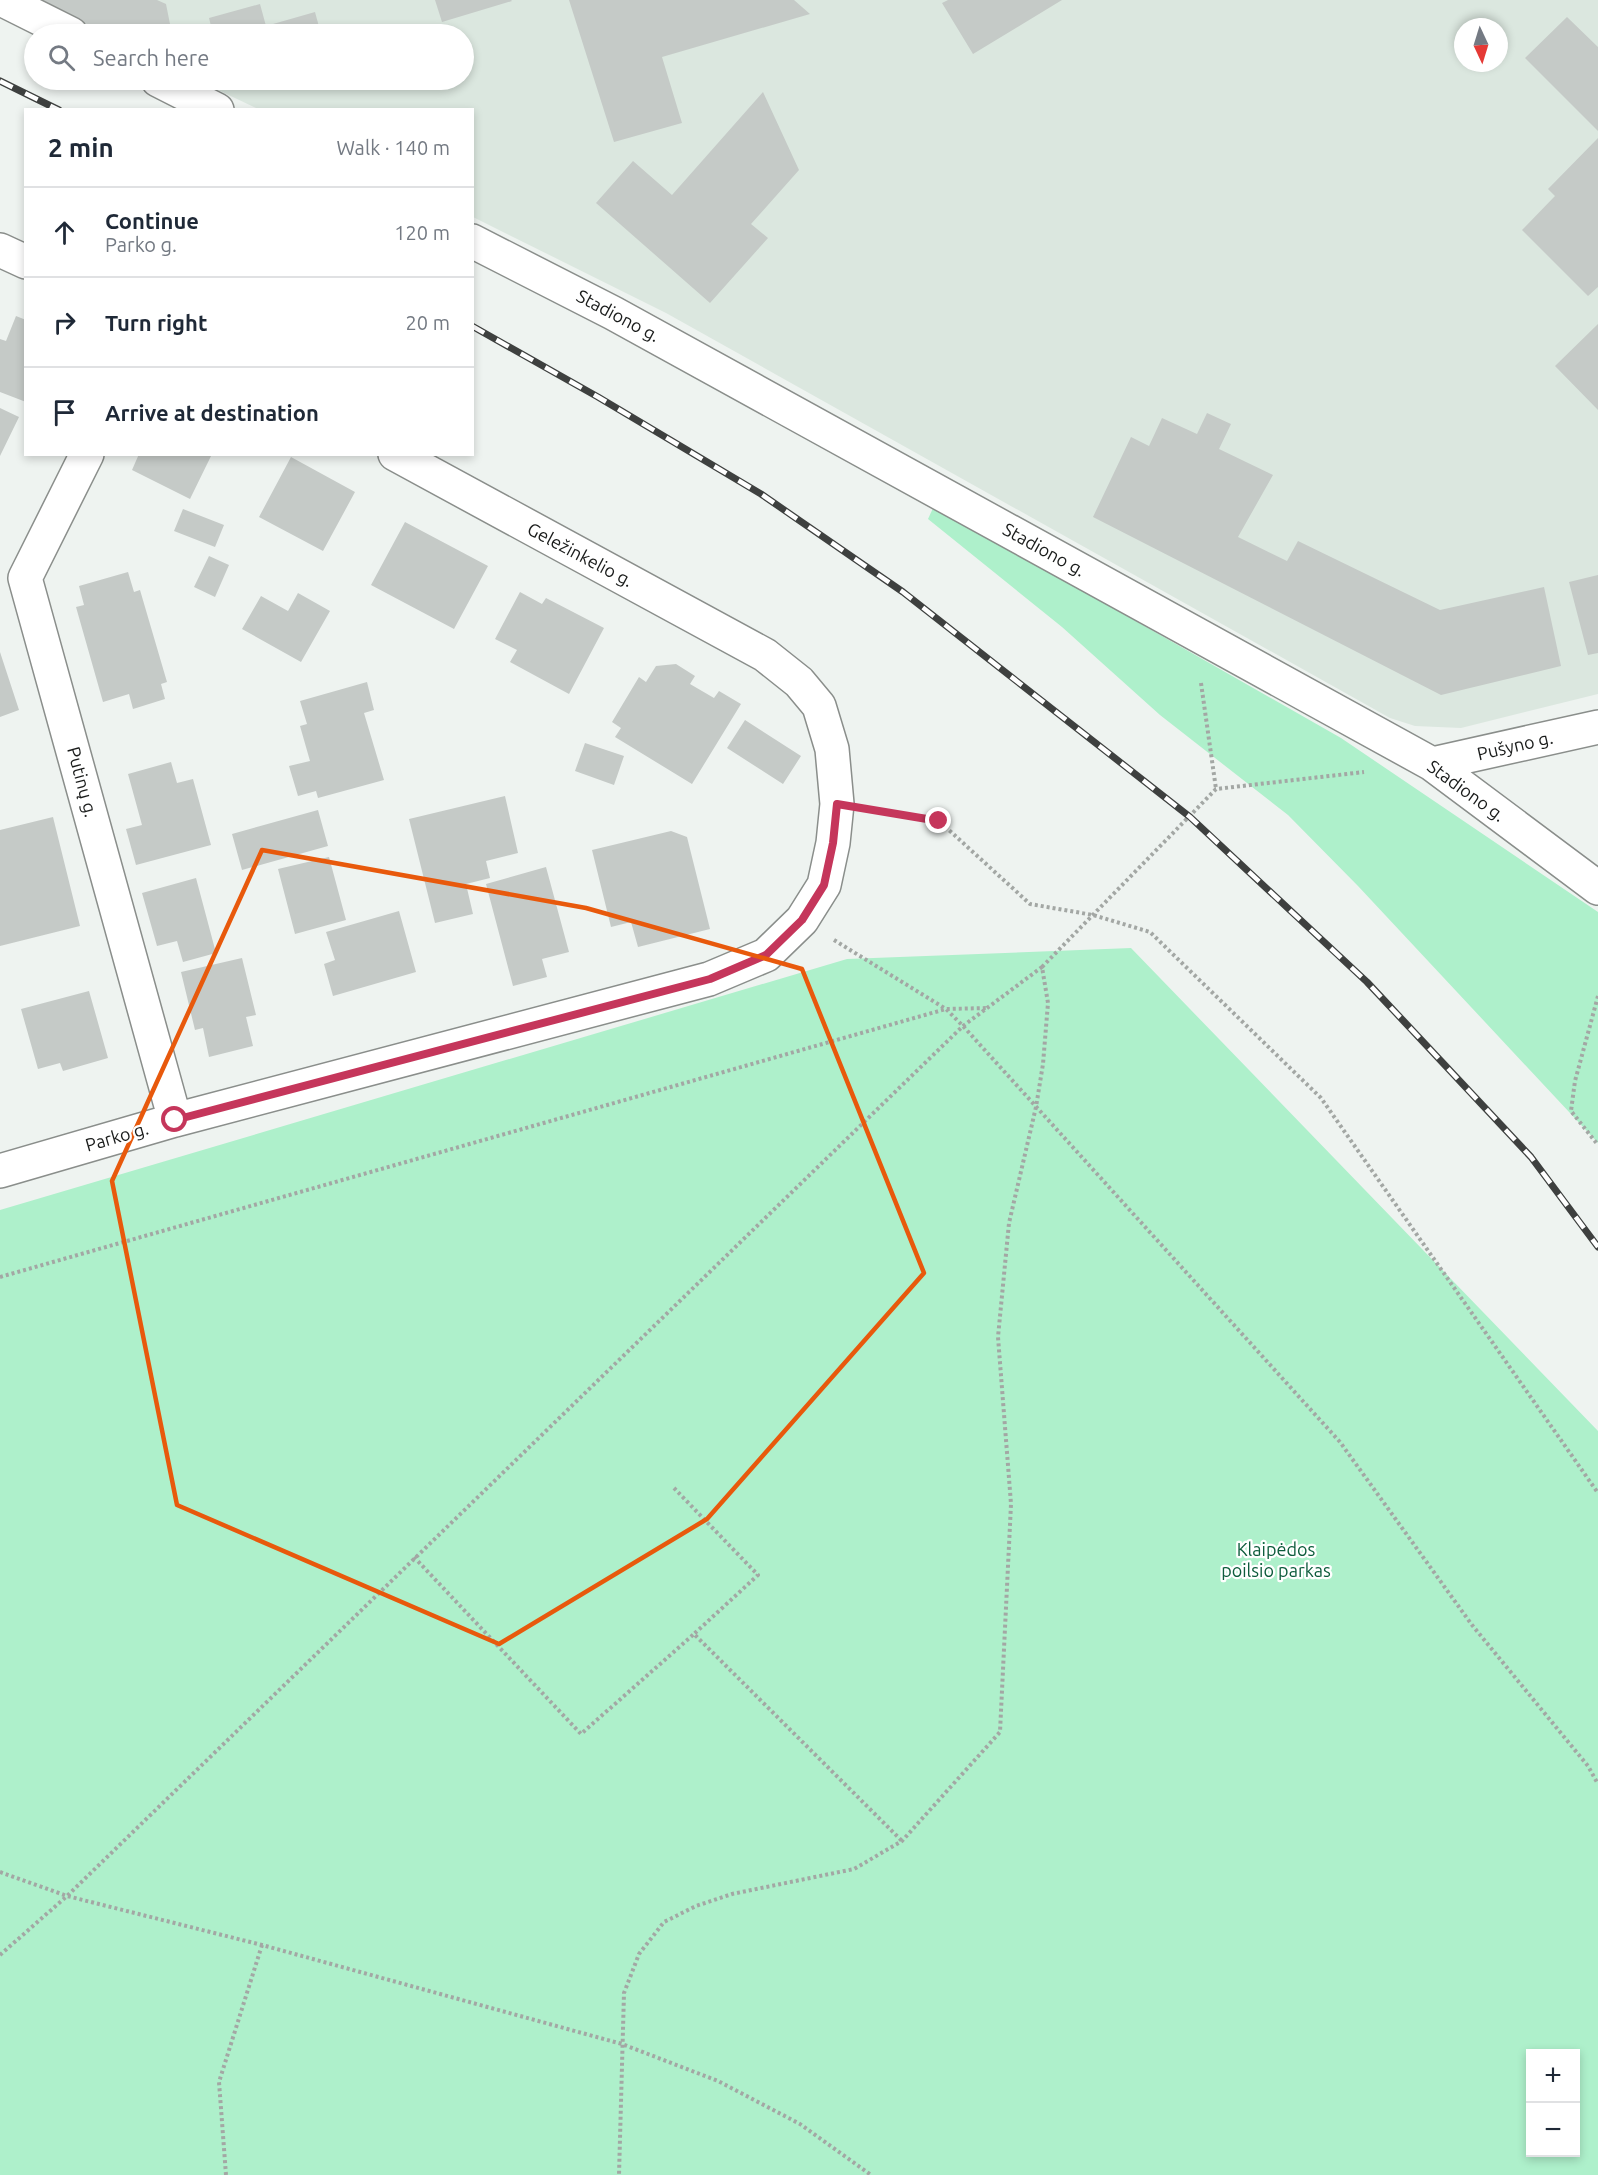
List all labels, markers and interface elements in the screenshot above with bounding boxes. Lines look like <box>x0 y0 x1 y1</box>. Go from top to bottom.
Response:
north arrow <box>1454 18 1508 72</box>
search box <box>24 24 474 90</box>
icon: search <box>45 41 78 74</box>
text: Search here <box>93 45 209 70</box>
text: 2 min <box>48 133 114 162</box>
text: Walk · 140 m <box>337 136 450 159</box>
text: Continue <box>105 208 199 233</box>
icon: ahead <box>48 216 81 249</box>
text: 120 m <box>394 221 450 244</box>
text: Parko g. <box>105 233 177 256</box>
street label: Stadiono g. <box>574 285 663 345</box>
icon: right <box>48 306 81 339</box>
text: Turn right <box>105 310 207 335</box>
text: 20 m <box>406 311 450 334</box>
icon: arrive <box>48 396 81 429</box>
text: Arrive at destination <box>105 400 319 425</box>
street label: Geležinkelio g. <box>524 518 637 590</box>
street label: Stadiono g. <box>1000 518 1089 580</box>
street label: Pušyno g. <box>1475 727 1555 763</box>
street label: Putinų g. <box>64 744 102 819</box>
street label: Stadiono g. <box>1424 755 1509 825</box>
route end <box>925 807 951 833</box>
route start <box>161 1106 187 1132</box>
street label: Parko g. <box>83 1117 151 1155</box>
park label: Klaipėdos poilsio parkas <box>1221 1539 1331 1580</box>
map controls <box>1526 2049 1580 2157</box>
button: + <box>1526 2049 1580 2103</box>
button: − <box>1526 2103 1580 2157</box>

